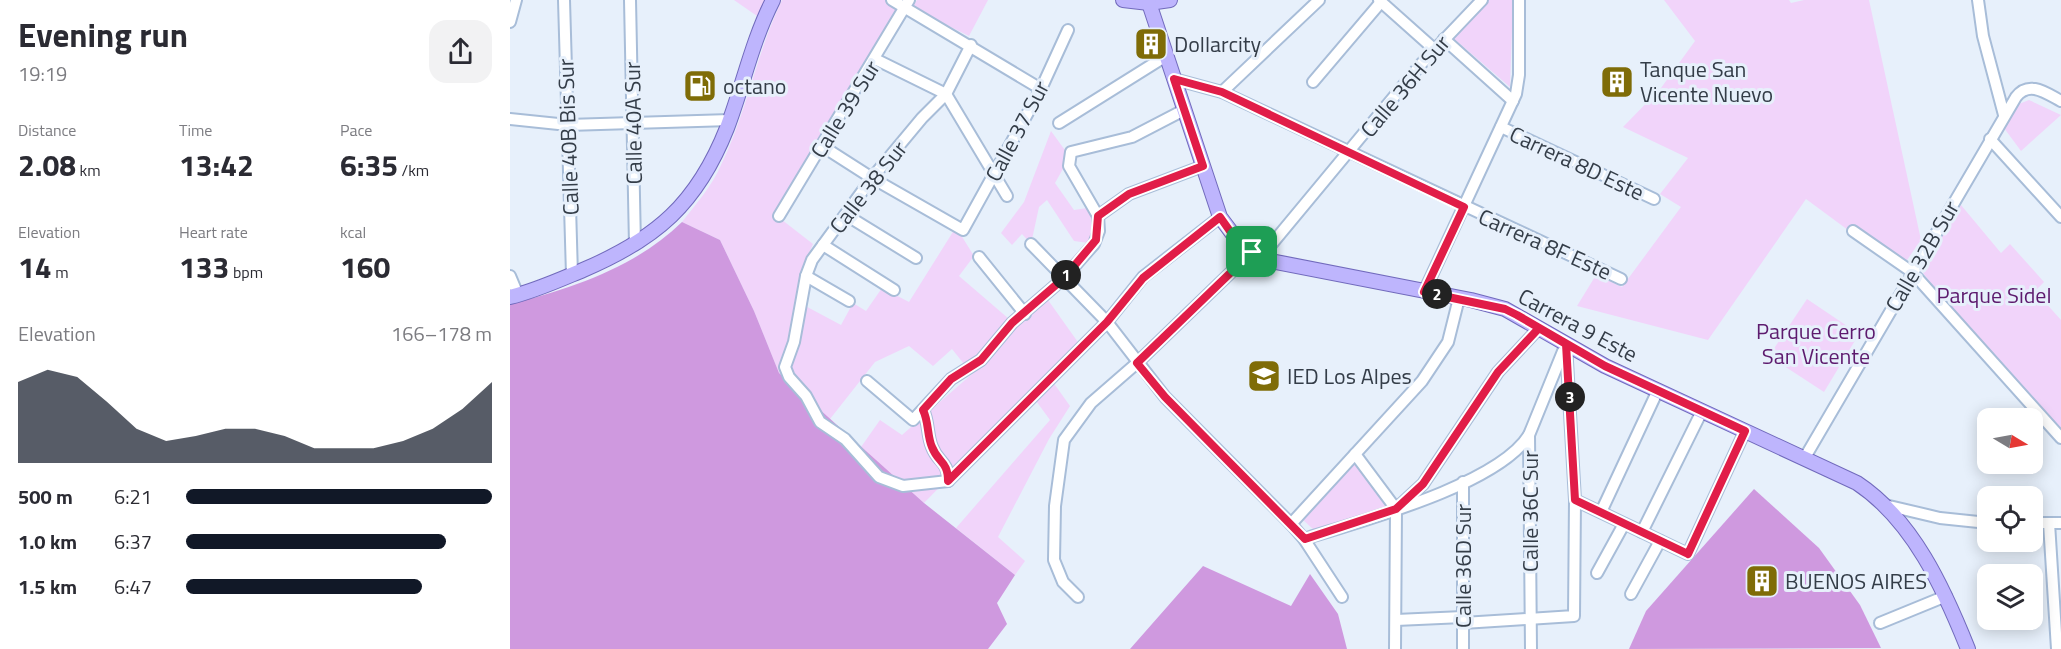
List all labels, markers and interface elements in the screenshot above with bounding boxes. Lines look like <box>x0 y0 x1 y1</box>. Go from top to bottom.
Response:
text: Evening run <box>18 10 188 60</box>
button: share <box>429 20 492 83</box>
building icon: Dollarcity <box>1133 26 1169 62</box>
place label: Dollarcity <box>1174 27 1262 61</box>
street label: Calle 36H Sur <box>1352 27 1458 145</box>
place label: Tanque San Vicente Nuevo <box>1640 52 1773 111</box>
street label: Calle 39 Sur <box>801 53 889 165</box>
text: 19:19 <box>18 58 67 89</box>
street label: Calle 40B Bis Sur <box>548 58 588 216</box>
street label: Calle 40A Sur <box>615 61 651 185</box>
building icon: Tanque San Vicente Nuevo <box>1599 64 1635 100</box>
fuel station icon: octano <box>682 68 718 104</box>
place label: octano <box>723 69 786 103</box>
street label: Calle 37 Sur <box>976 74 1058 187</box>
street label: Carrera 8D Este <box>1504 117 1650 209</box>
text: Distance <box>18 118 76 142</box>
text: Time <box>179 118 212 142</box>
text: Pace <box>340 118 372 142</box>
street label: Calle 38 Sur <box>821 133 915 241</box>
text: 2.08 <box>18 142 76 188</box>
text: 13:42 <box>179 142 254 188</box>
text: 6:35 <box>340 142 398 188</box>
text: km <box>76 158 101 182</box>
text: /km <box>398 158 429 182</box>
street label: Calle 32B Sur <box>1876 194 1968 318</box>
street label: Carrera 8F Este <box>1473 199 1617 289</box>
text: Elevation <box>18 220 80 244</box>
text: Heart rate <box>179 220 248 244</box>
text: kcal <box>340 220 366 244</box>
pin <box>1226 226 1277 277</box>
icon: arrive <box>1235 235 1268 268</box>
text: 14 <box>18 244 52 290</box>
text: 133 <box>179 244 229 290</box>
text: 160 <box>340 244 390 290</box>
text: m <box>52 260 69 284</box>
text: bpm <box>229 260 263 284</box>
pin: 1 <box>1051 260 1081 290</box>
text: 1 <box>1062 263 1070 287</box>
park label: Parque Sidel <box>1936 278 2052 312</box>
pin: 2 <box>1422 279 1452 309</box>
street label: Carrera 9 Este <box>1512 279 1644 371</box>
text: 2 <box>1433 282 1441 306</box>
park label: Parque Cerro San Vicente <box>1756 314 1876 373</box>
text: Elevation <box>18 318 96 349</box>
text: 166–178 m <box>391 318 492 349</box>
school or university icon: IED Los Alpes <box>1246 358 1282 394</box>
place label: IED Los Alpes <box>1287 359 1412 393</box>
pin: 3 <box>1555 382 1585 412</box>
text: 3 <box>1566 385 1574 409</box>
north arrow <box>1977 408 2043 474</box>
map controls <box>1977 408 2043 630</box>
street label: Calle 36C Sur <box>1513 450 1547 572</box>
text: 500 m <box>18 481 73 512</box>
text: 6:21 <box>114 481 152 512</box>
button: locate <box>1977 486 2043 552</box>
street label: Calle 36D Sur <box>1446 504 1480 628</box>
text: 1.0 km <box>18 526 77 557</box>
text: 6:37 <box>114 526 152 557</box>
building icon: BUENOS AIRES <box>1744 563 1780 599</box>
place label: BUENOS AIRES <box>1785 564 1927 598</box>
button: layers <box>1977 564 2043 630</box>
text: 1.5 km <box>18 571 77 602</box>
text: 6:47 <box>114 571 152 602</box>

